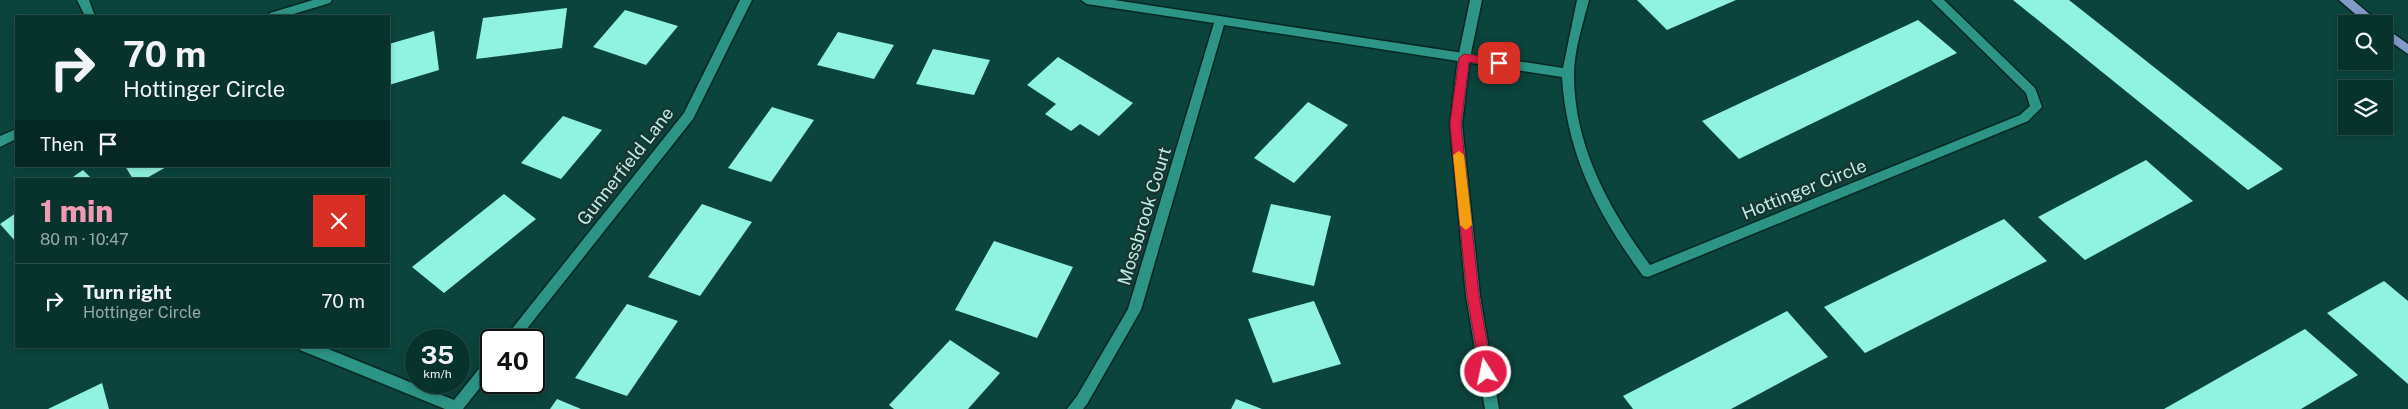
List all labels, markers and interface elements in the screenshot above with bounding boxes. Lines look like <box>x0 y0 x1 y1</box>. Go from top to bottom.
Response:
map controls <box>2338 15 2393 135</box>
button: search <box>2338 15 2393 70</box>
text: 70 m <box>123 34 206 75</box>
icon: right <box>40 35 105 100</box>
pin <box>1478 42 1520 84</box>
icon: arrive <box>1485 49 1513 77</box>
text: Hottinger Circle <box>123 76 285 102</box>
button: layers <box>2338 80 2393 135</box>
street label: Gunnerfield Lane <box>572 103 678 229</box>
icon: arrive <box>94 130 122 158</box>
text: Then <box>40 133 84 155</box>
street label: Mossbrook Court <box>1113 144 1175 288</box>
street label: Hottinger Circle <box>1739 154 1869 224</box>
text: 1 min <box>40 193 113 229</box>
button: close <box>313 195 365 247</box>
text: 80 m · 10:47 <box>40 230 129 249</box>
text: Turn right <box>83 281 172 303</box>
icon: right <box>40 287 68 315</box>
text: 70 m <box>321 290 365 312</box>
text: Hottinger Circle <box>83 303 201 322</box>
speed limit sign: 40 <box>480 329 545 394</box>
text: 35 <box>421 340 454 370</box>
position arrow <box>1459 345 1511 397</box>
text: km/h <box>423 367 452 381</box>

